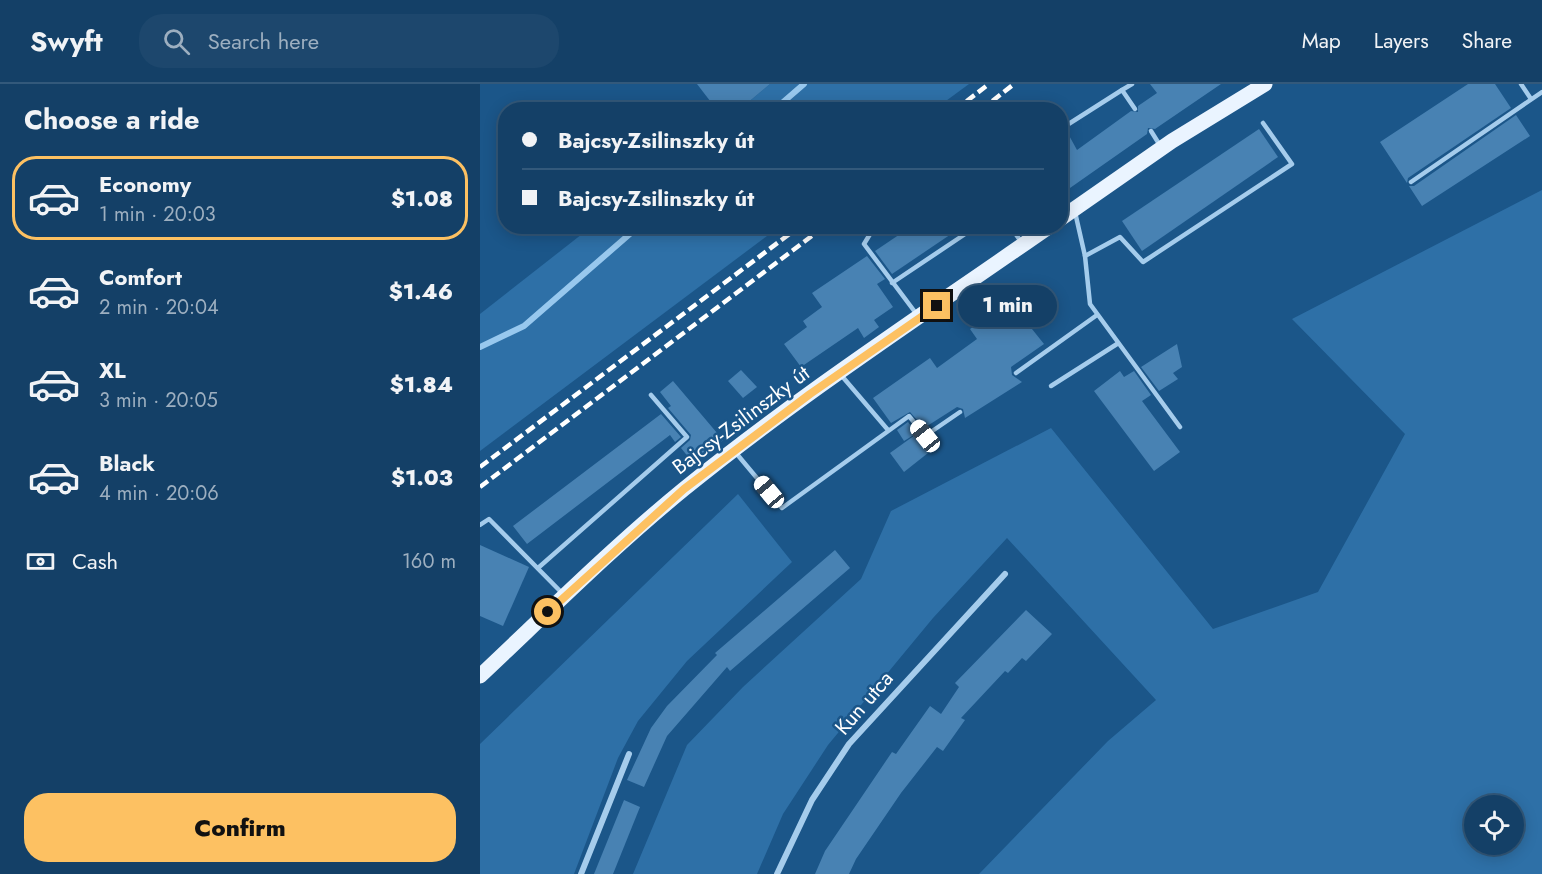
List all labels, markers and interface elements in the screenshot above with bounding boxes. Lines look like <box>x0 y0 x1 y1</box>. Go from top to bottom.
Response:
search box <box>139 14 559 68</box>
text: Swyft <box>30 21 103 62</box>
icon: search <box>160 25 193 58</box>
text: Search here <box>208 25 319 57</box>
text: Map <box>1302 26 1341 56</box>
text: Layers <box>1374 26 1429 56</box>
text: Share <box>1462 26 1512 56</box>
text: Choose a ride <box>24 100 199 139</box>
text: Bajcsy-Zsilinszky út <box>558 124 754 156</box>
text: Economy <box>99 168 191 200</box>
icon: car <box>27 171 81 225</box>
text: $1.08 <box>391 182 453 214</box>
text: Bajcsy-Zsilinszky út <box>558 182 754 214</box>
text: 1 min · 20:03 <box>99 200 216 229</box>
text: Comfort <box>99 261 182 293</box>
icon: car <box>27 264 81 318</box>
text: $1.46 <box>389 275 453 307</box>
callout: 1 min <box>958 285 1057 327</box>
text: 1 min <box>982 291 1033 320</box>
route end <box>923 292 950 319</box>
text: 2 min · 20:04 <box>99 293 219 322</box>
text: XL <box>99 354 126 386</box>
icon: car <box>27 357 81 411</box>
street label: Bajcsy-Zsilinszky út <box>666 358 816 482</box>
text: $1.84 <box>390 368 453 400</box>
text: 3 min · 20:05 <box>99 386 218 415</box>
car <box>907 416 943 456</box>
text: Black <box>99 447 155 479</box>
icon: car <box>27 450 81 504</box>
text: $1.03 <box>391 461 453 493</box>
car <box>751 472 787 512</box>
text: 4 min · 20:06 <box>99 479 219 508</box>
icon: cash <box>24 545 57 578</box>
text: Cash <box>72 545 118 577</box>
text: 160 m <box>402 547 456 576</box>
route start <box>534 598 561 625</box>
street label: Kun utca <box>828 665 900 741</box>
button: Confirm <box>24 793 456 862</box>
map controls <box>1464 795 1524 855</box>
button: locate <box>1464 795 1524 855</box>

